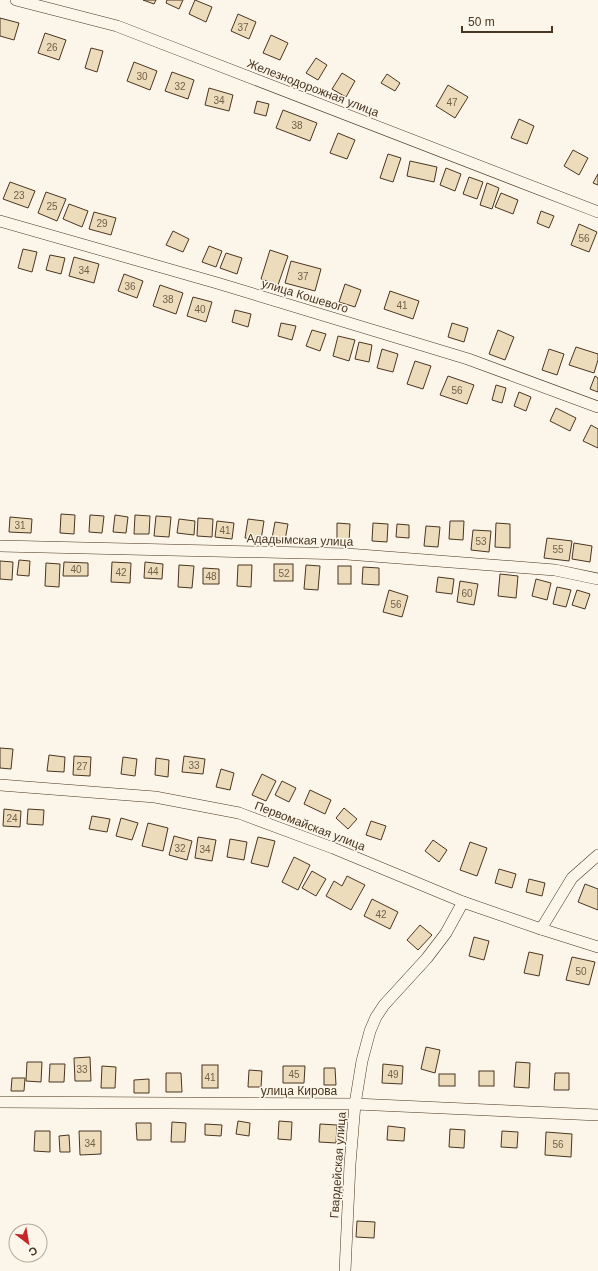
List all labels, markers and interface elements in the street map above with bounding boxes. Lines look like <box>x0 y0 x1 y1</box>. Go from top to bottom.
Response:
scale bar <box>462 8 552 34</box>
text: 50 m <box>468 15 495 29</box>
house number: 37 <box>237 22 249 33</box>
house number: 26 <box>46 42 58 53</box>
street label: Железнодорожная улица <box>245 56 381 120</box>
house number: 30 <box>136 71 148 82</box>
house number: 32 <box>174 81 186 92</box>
house number: 34 <box>213 95 225 106</box>
house number: 47 <box>446 97 458 108</box>
house number: 38 <box>291 120 303 131</box>
house number: 23 <box>13 190 25 201</box>
house number: 25 <box>46 201 58 212</box>
house number: 29 <box>96 218 108 229</box>
house number: 56 <box>578 233 590 244</box>
house number: 34 <box>78 265 90 276</box>
house number: 37 <box>297 271 309 282</box>
street label: улица Кошевого <box>260 276 350 316</box>
house number: 36 <box>124 281 136 292</box>
house number: 38 <box>162 294 174 305</box>
house number: 41 <box>396 300 408 311</box>
house number: 40 <box>194 304 206 315</box>
house number: 56 <box>451 385 463 396</box>
house number: 31 <box>14 520 26 531</box>
house number: 41 <box>219 525 231 536</box>
street label: Ададымская улица <box>246 531 354 549</box>
house number: 53 <box>475 536 487 547</box>
house number: 55 <box>552 544 564 555</box>
house number: 40 <box>70 564 82 575</box>
house number: 44 <box>147 566 159 577</box>
house number: 42 <box>115 567 127 578</box>
house number: 52 <box>278 568 290 579</box>
house number: 48 <box>205 571 217 582</box>
house number: 60 <box>461 588 473 599</box>
house number: 56 <box>390 599 402 610</box>
house number: 33 <box>188 760 200 771</box>
house number: 27 <box>76 761 88 772</box>
street label: Первомайская улица <box>253 798 368 854</box>
house number: 24 <box>6 813 18 824</box>
house number: 32 <box>174 843 186 854</box>
house number: 34 <box>199 844 211 855</box>
house number: 42 <box>375 909 387 920</box>
house number: 50 <box>575 966 587 977</box>
house number: 33 <box>76 1064 88 1075</box>
house number: 45 <box>288 1069 300 1080</box>
house number: 49 <box>387 1069 399 1080</box>
house number: 41 <box>204 1072 216 1083</box>
street label: улица Кирова <box>261 1084 337 1098</box>
street label: Гвардейская улица <box>327 1111 349 1219</box>
house number: 34 <box>84 1138 96 1149</box>
house number: 56 <box>552 1139 564 1150</box>
north arrow <box>8 1223 48 1263</box>
text: С <box>27 1244 40 1259</box>

